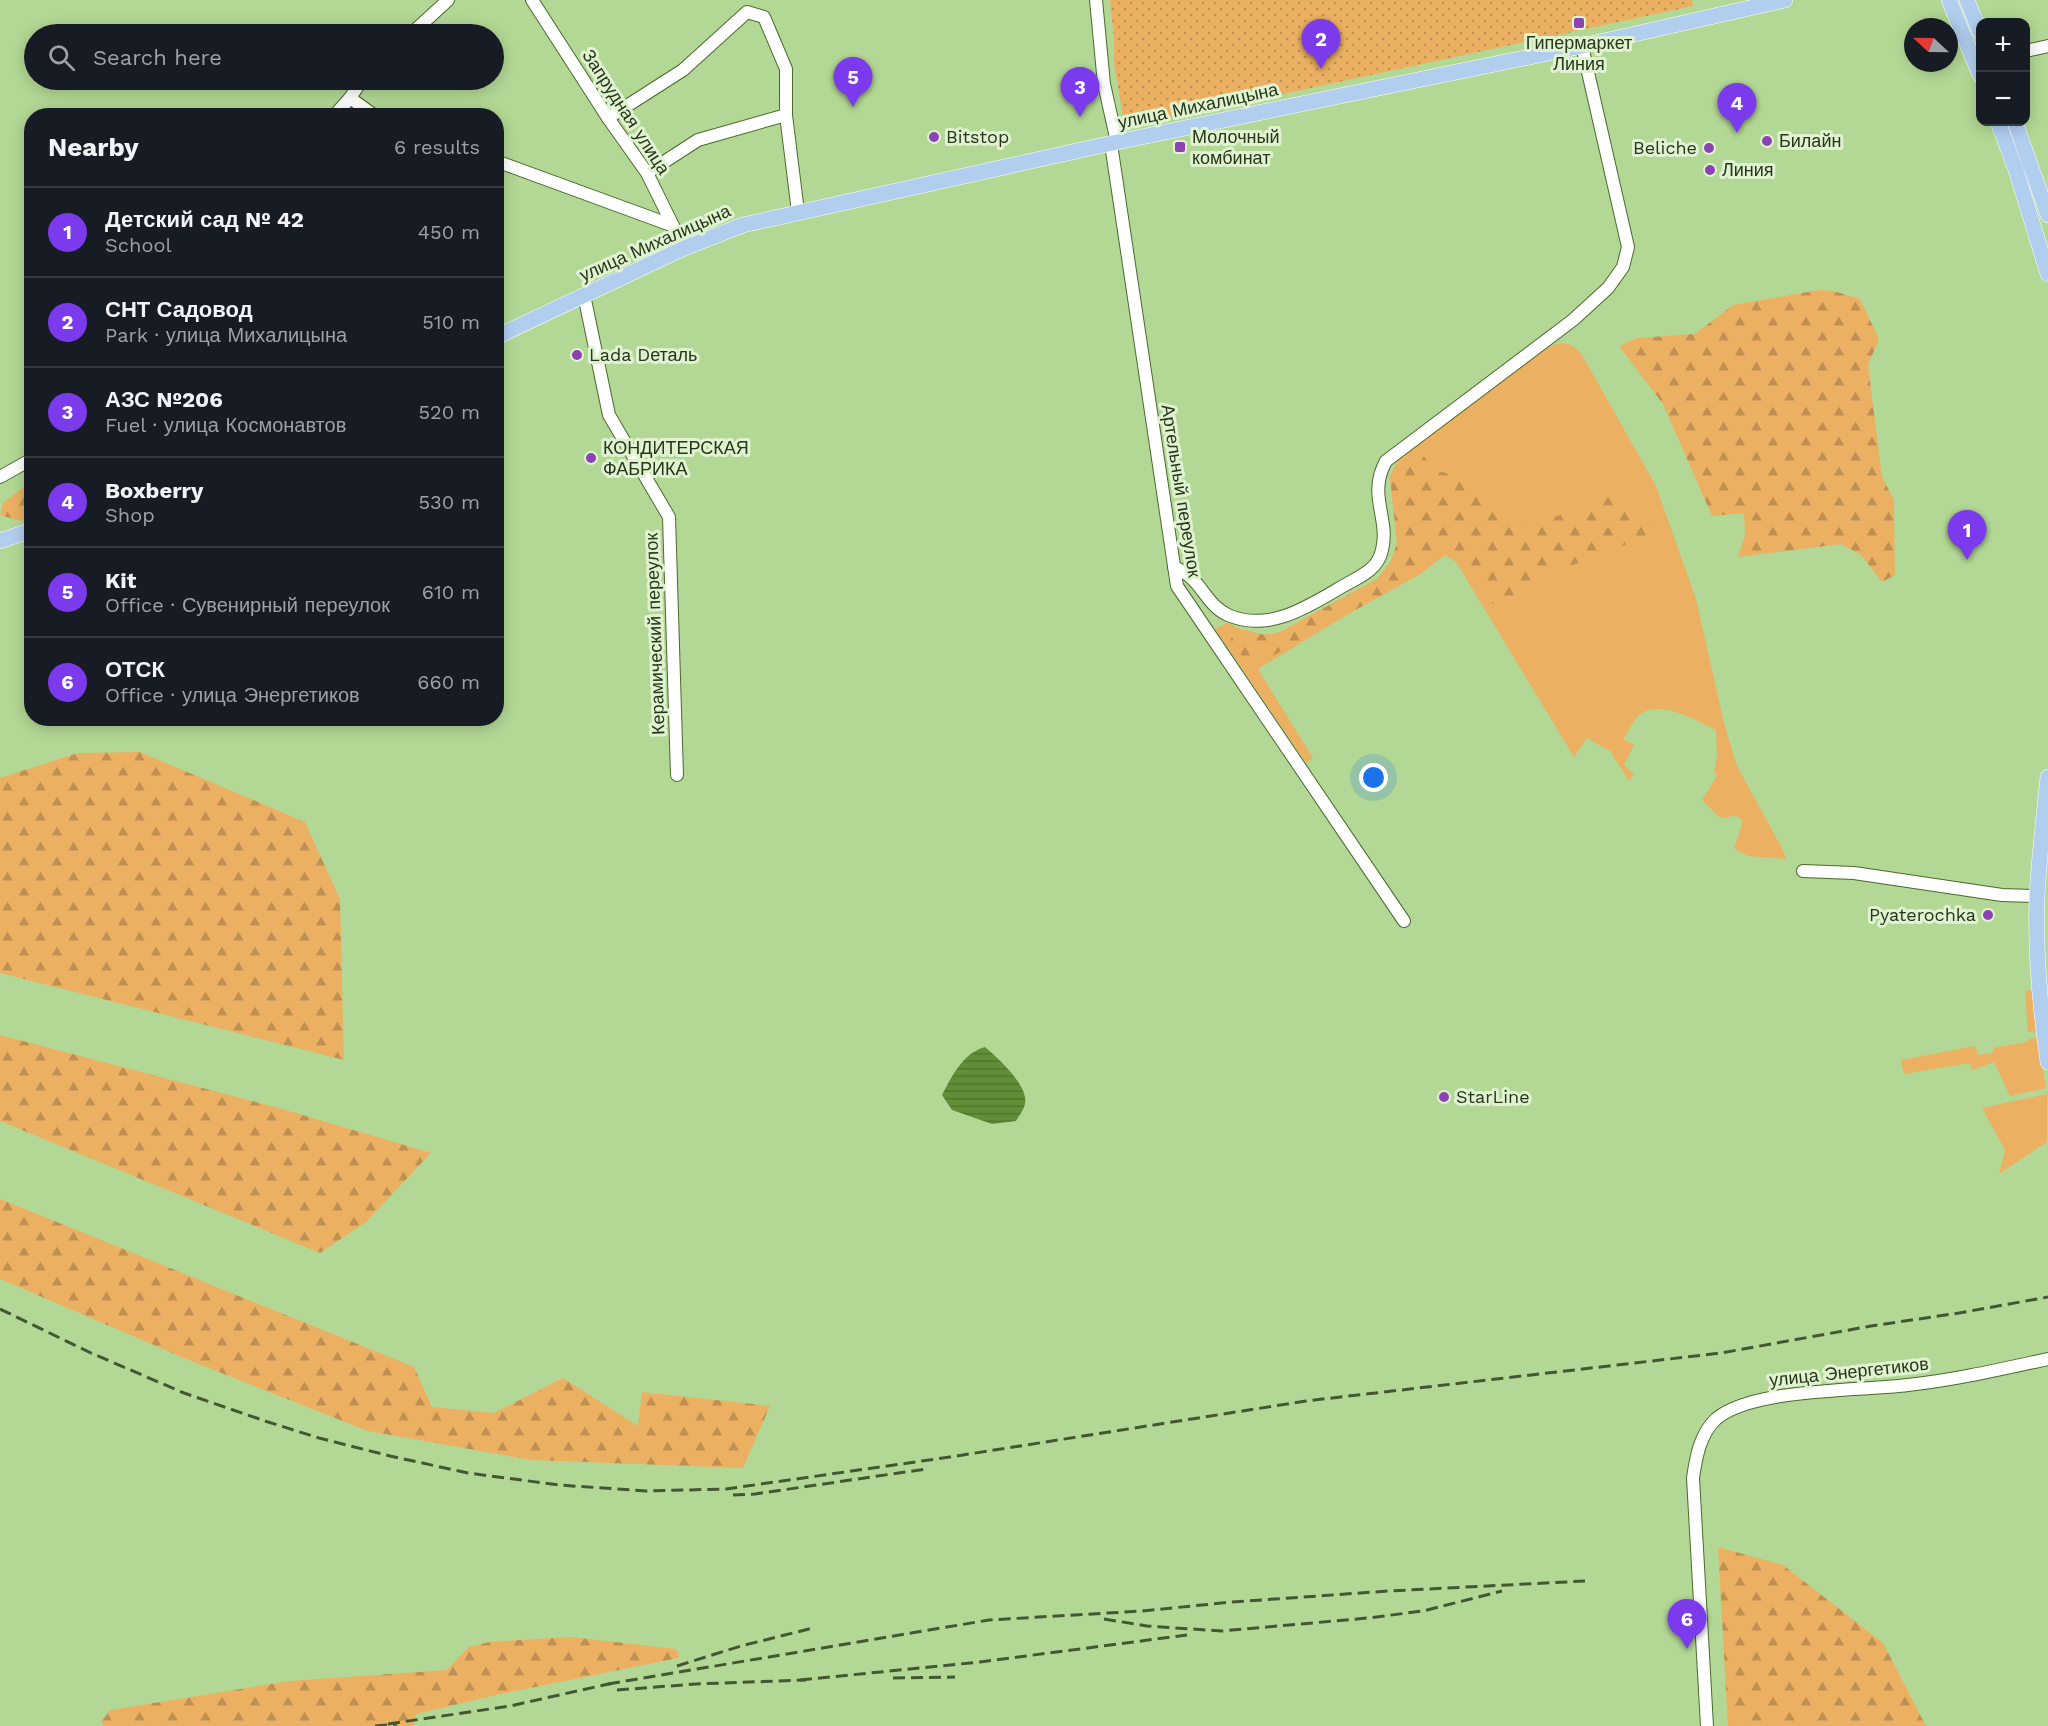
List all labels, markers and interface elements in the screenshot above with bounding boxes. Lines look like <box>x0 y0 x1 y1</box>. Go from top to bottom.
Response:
marker: Гипермаркет Линия <box>1572 16 1586 30</box>
north arrow <box>1904 18 1958 72</box>
map controls <box>1976 18 2030 126</box>
button: + <box>1976 18 2030 72</box>
pin: 2 <box>1302 20 1340 69</box>
search box <box>24 24 504 90</box>
place label: Гипермаркет Линия <box>1526 32 1632 74</box>
icon: search <box>45 41 78 74</box>
text: Search here <box>93 45 222 70</box>
street label: Запрудная улица <box>578 45 675 179</box>
pin: 5 <box>834 57 872 107</box>
pin: 3 <box>1060 68 1100 117</box>
button: − <box>1976 72 2030 126</box>
street label: улица Михалицына <box>1116 78 1281 133</box>
pin: 4 <box>1718 84 1756 133</box>
place label: Bitstop <box>946 126 1009 147</box>
place label: Молочный комбинат <box>1192 126 1279 168</box>
marker: Bitstop <box>927 130 941 144</box>
place label: Билайн <box>1779 130 1841 151</box>
text: Nearby <box>48 132 139 162</box>
marker: Билайн <box>1760 134 1774 148</box>
text: 6 results <box>394 135 480 159</box>
place label: Beliche <box>1633 137 1697 158</box>
marker: Молочный комбинат <box>1173 140 1187 154</box>
marker: Beliche <box>1702 141 1716 155</box>
place label: Линия <box>1722 159 1774 180</box>
marker: Линия <box>1703 163 1717 177</box>
street label: улица Михалицына <box>576 199 735 285</box>
text: Детский сад № 42 <box>105 207 304 232</box>
text: 1 <box>63 220 72 244</box>
text: 450 m <box>418 220 480 244</box>
text: School <box>105 233 172 257</box>
text: СНТ Садовод <box>105 297 253 322</box>
text: 2 <box>62 310 73 334</box>
text: 510 m <box>422 310 480 334</box>
text: Park · улица Михалицына <box>105 323 347 347</box>
place label: Lada Dеталь <box>589 344 697 365</box>
marker: Lada Dеталь <box>570 348 584 362</box>
text: АЗС №206 <box>105 387 223 412</box>
text: 3 <box>62 400 73 424</box>
text: 520 m <box>418 400 480 424</box>
street label: Артельный переулок <box>1157 403 1206 579</box>
text: Fuel · улица Космонавтов <box>105 413 346 437</box>
place label: КОНДИТЕРСКАЯ ФАБРИКА <box>603 437 749 479</box>
marker: КОНДИТЕРСКАЯ ФАБРИКА <box>584 451 598 465</box>
text: Boxberry <box>105 478 203 503</box>
text: 4 <box>61 490 74 514</box>
text: 530 m <box>418 490 480 514</box>
text: Shop <box>105 503 155 527</box>
pin: 1 <box>1948 510 1986 560</box>
street label: Керамический переулок <box>640 532 669 735</box>
text: Kit <box>105 568 136 593</box>
text: 5 <box>62 580 73 604</box>
text: 610 m <box>422 580 480 604</box>
text: Office · Сувенирный переулок <box>105 593 390 617</box>
text: ОТСК <box>105 657 165 682</box>
text: 6 <box>61 670 74 694</box>
text: 660 m <box>417 670 480 694</box>
text: Office · улица Энергетиков <box>105 683 360 707</box>
your location <box>1359 763 1388 792</box>
place label: Pyaterochka <box>1869 904 1976 925</box>
marker: Pyaterochka <box>1981 908 1995 922</box>
place label: StarLine <box>1456 1086 1530 1107</box>
marker: StarLine <box>1437 1090 1451 1104</box>
street label: улица Энергетиков <box>1768 1353 1930 1390</box>
pin: 6 <box>1668 1600 1706 1649</box>

